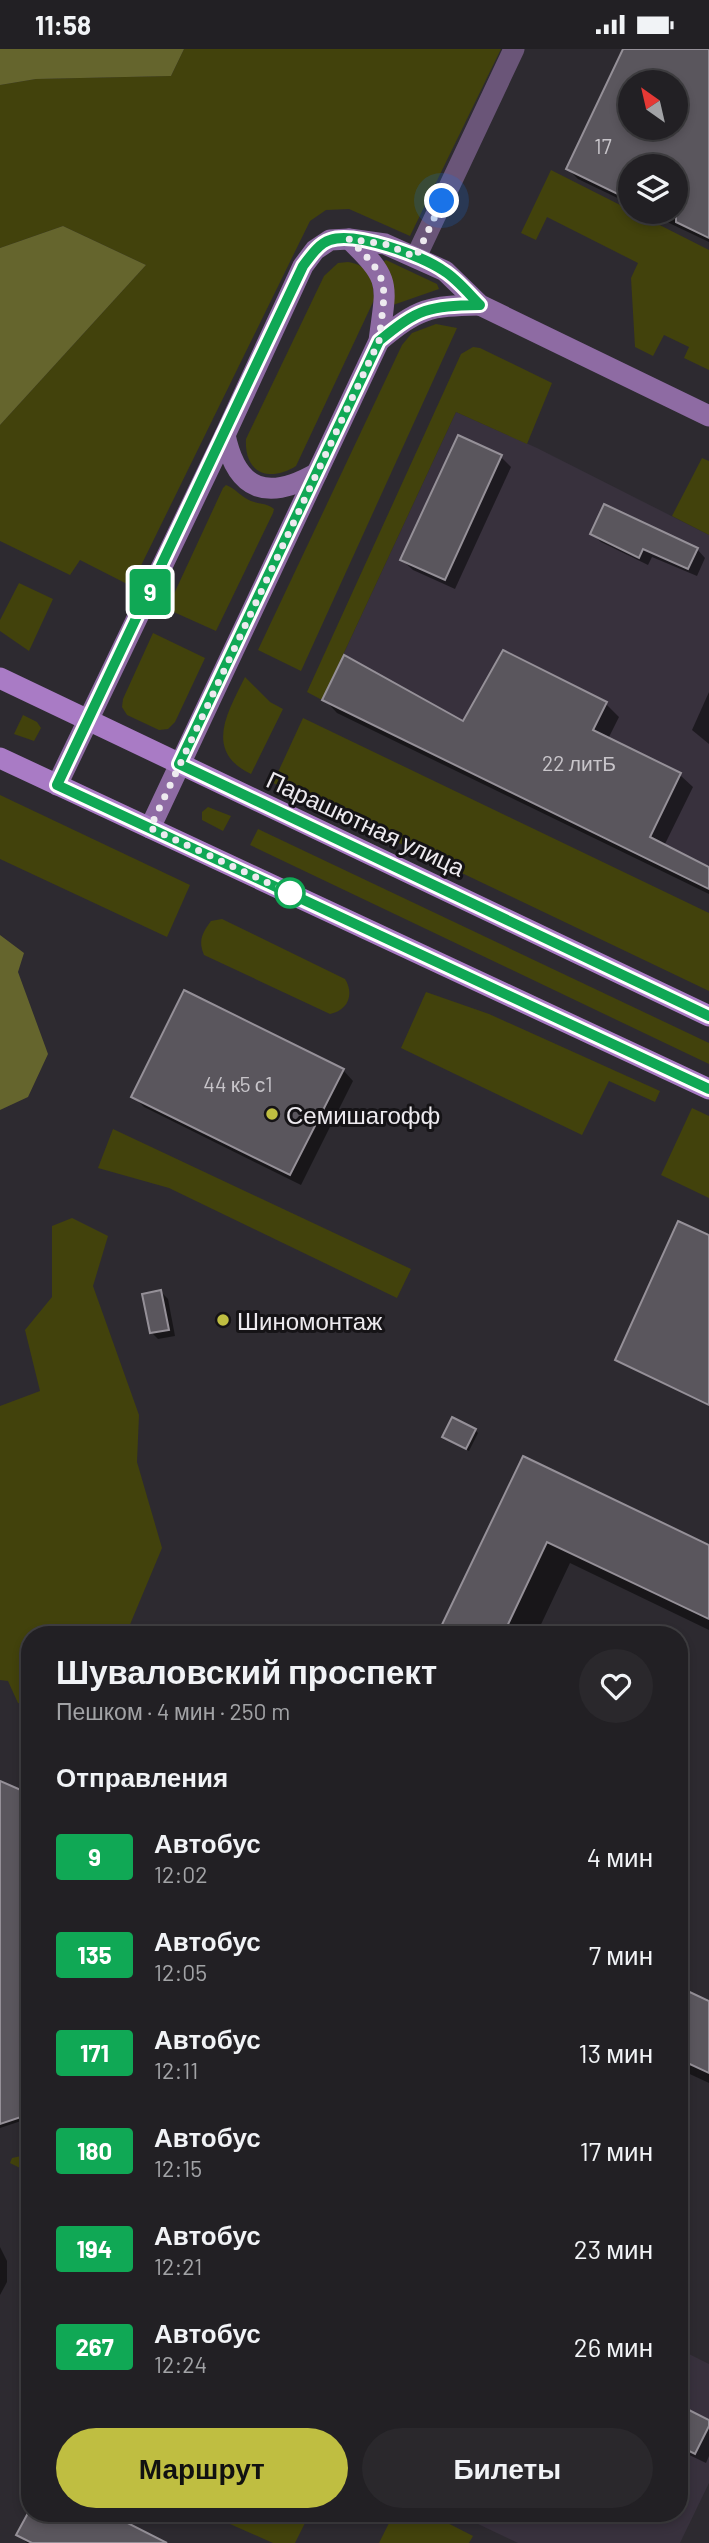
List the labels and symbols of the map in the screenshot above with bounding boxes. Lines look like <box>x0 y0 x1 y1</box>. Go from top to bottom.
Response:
north arrow <box>618 70 688 140</box>
house number: 17 <box>594 133 612 158</box>
your location <box>424 183 459 218</box>
line badge: 9 <box>127 569 173 615</box>
house number: 22 литБ <box>542 750 616 775</box>
street label: Парашютная улица <box>262 764 470 882</box>
unlabelled marker <box>275 878 305 908</box>
house number: 44 к5 с1 <box>203 1071 273 1096</box>
place label: Семишагофф <box>286 1100 440 1129</box>
marker: Семишагофф <box>264 1106 280 1122</box>
place label: Шиномонтаж <box>237 1306 382 1335</box>
marker: Шиномонтаж <box>215 1312 231 1328</box>

